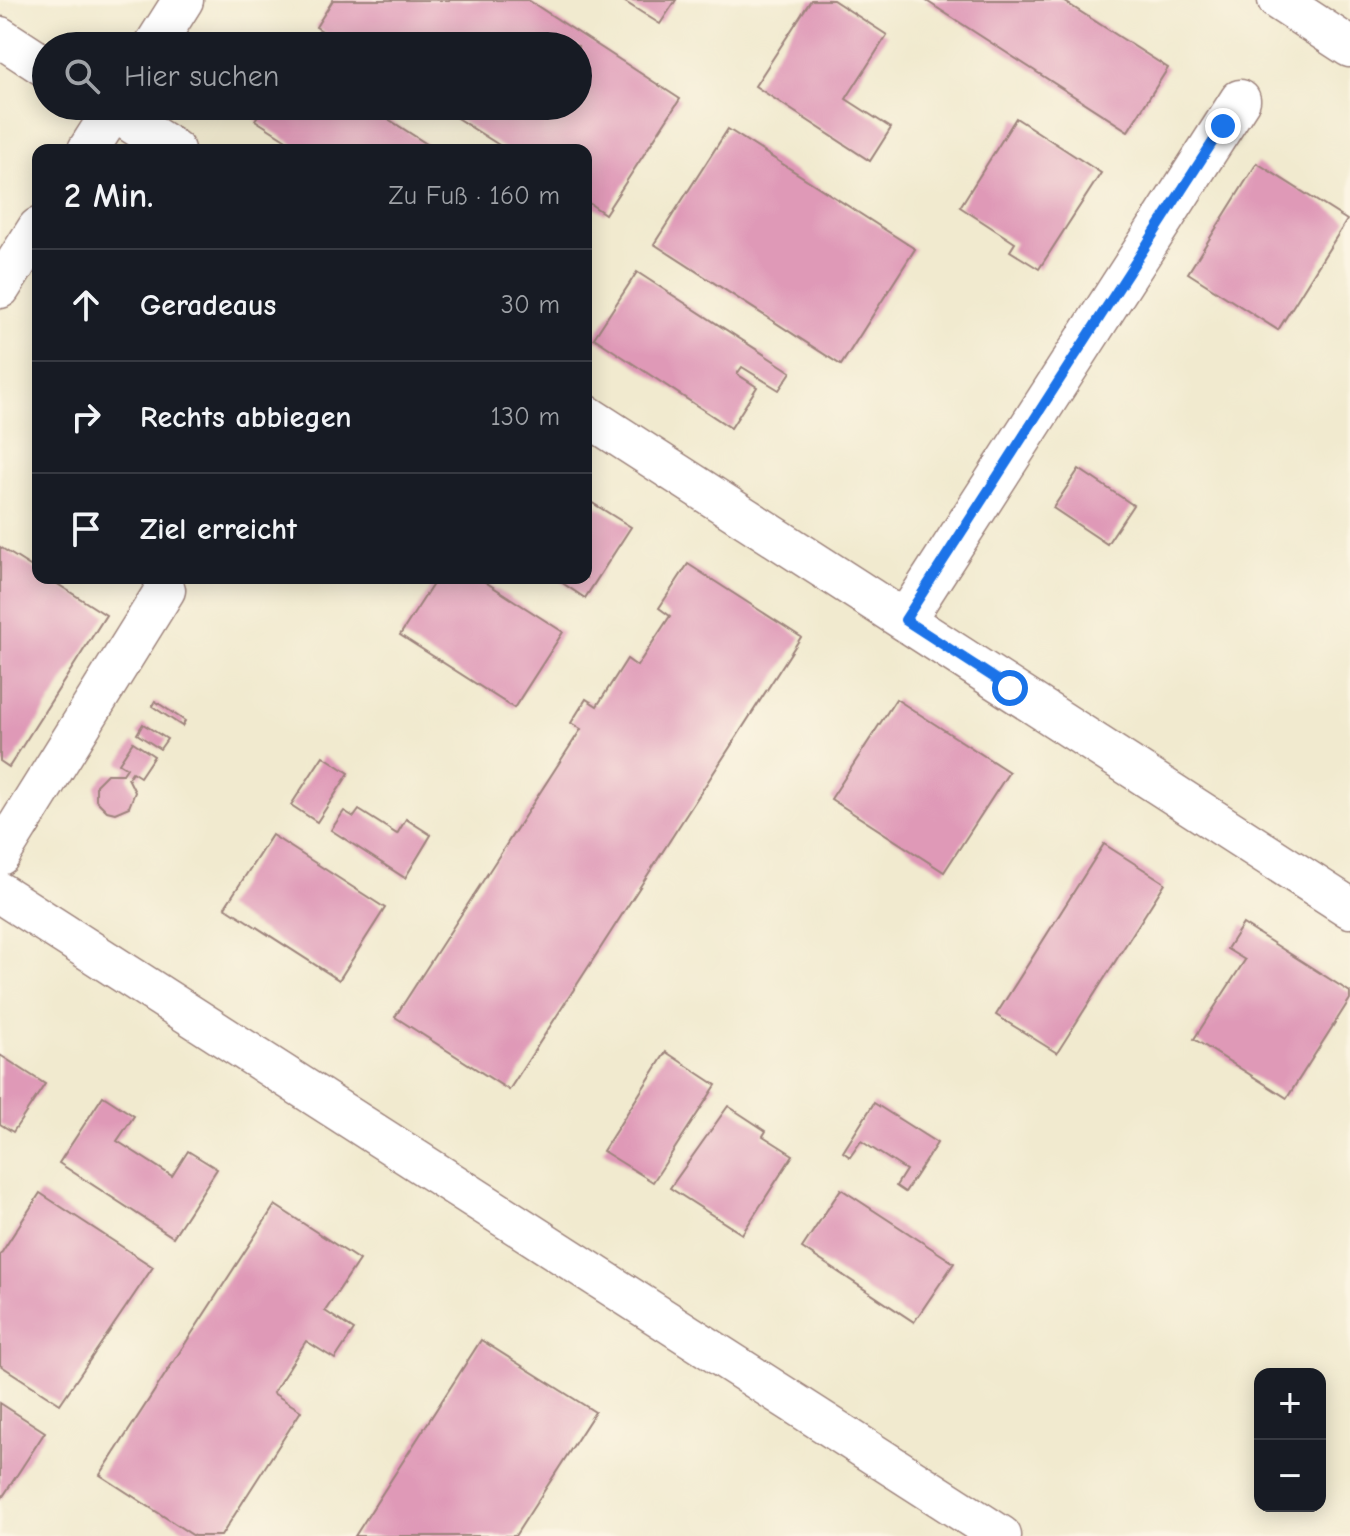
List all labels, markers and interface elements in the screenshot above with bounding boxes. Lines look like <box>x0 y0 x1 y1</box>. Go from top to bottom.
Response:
search box <box>32 32 592 120</box>
icon: search <box>60 54 104 98</box>
text: Hier suchen <box>124 59 279 94</box>
route end <box>1205 108 1241 144</box>
text: 2 Min. <box>64 176 153 216</box>
text: Zu Fuß · 160 m <box>389 181 560 211</box>
icon: ahead <box>64 283 108 327</box>
text: Geradeaus <box>140 288 276 323</box>
text: 30 m <box>501 290 560 320</box>
icon: right <box>64 395 108 439</box>
text: Rechts abbiegen <box>140 400 352 435</box>
text: 130 m <box>491 402 560 432</box>
icon: arrive <box>64 507 108 551</box>
text: Ziel erreicht <box>140 512 297 547</box>
route start <box>992 670 1028 706</box>
map controls <box>1254 1368 1326 1512</box>
button: + <box>1254 1368 1326 1440</box>
button: − <box>1254 1440 1326 1512</box>

